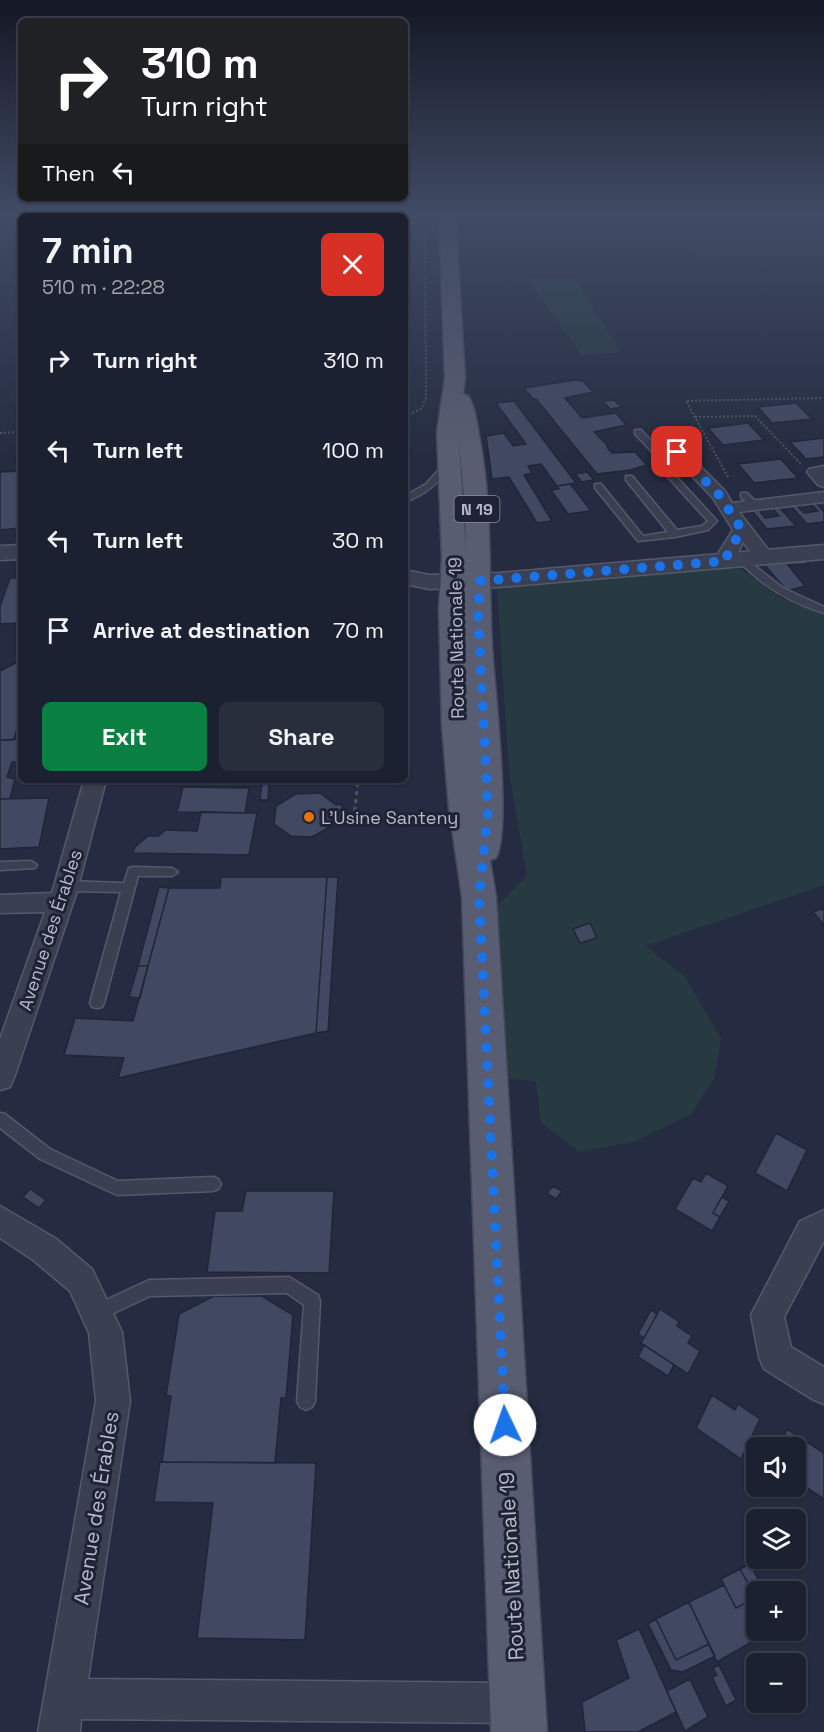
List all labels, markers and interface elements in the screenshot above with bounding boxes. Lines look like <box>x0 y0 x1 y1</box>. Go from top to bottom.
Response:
text: 310 m <box>141 37 259 90</box>
icon: right <box>42 42 120 120</box>
text: Turn right <box>141 89 268 124</box>
icon: left <box>107 156 140 189</box>
text: Then <box>42 159 95 187</box>
text: 7 min <box>42 228 134 274</box>
button: close <box>321 233 384 296</box>
text: 510 m · 22:28 <box>42 274 165 300</box>
icon: right <box>42 344 75 377</box>
text: Turn right <box>93 346 198 374</box>
text: 310 m <box>323 346 384 374</box>
pin <box>651 426 702 477</box>
icon: left <box>42 434 75 467</box>
icon: arrive <box>660 435 693 468</box>
text: Turn left <box>93 436 183 464</box>
text: 100 m <box>322 436 384 464</box>
road number: N 19 <box>454 496 500 522</box>
icon: left <box>42 524 75 557</box>
text: Turn left <box>93 526 183 554</box>
text: 30 m <box>332 526 384 554</box>
street label: Route Nationale 19 <box>443 557 469 719</box>
icon: arrive <box>42 614 75 647</box>
text: Arrive at destination <box>93 616 310 644</box>
text: 70 m <box>333 616 384 644</box>
button: Exit <box>42 702 207 771</box>
button: Share <box>219 702 384 771</box>
place label: L'Usine Santeny <box>321 806 458 829</box>
marker: L'Usine Santeny <box>302 810 316 824</box>
street label: Avenue des Érables <box>13 847 87 1013</box>
position arrow <box>473 1393 537 1457</box>
street label: Avenue des Érables <box>67 1409 125 1607</box>
map controls <box>746 1437 806 1713</box>
button: sound <box>746 1437 806 1497</box>
street label: Route Nationale 19 <box>493 1471 529 1661</box>
button: layers <box>746 1509 806 1569</box>
button: + <box>746 1581 806 1641</box>
button: − <box>746 1653 806 1713</box>

